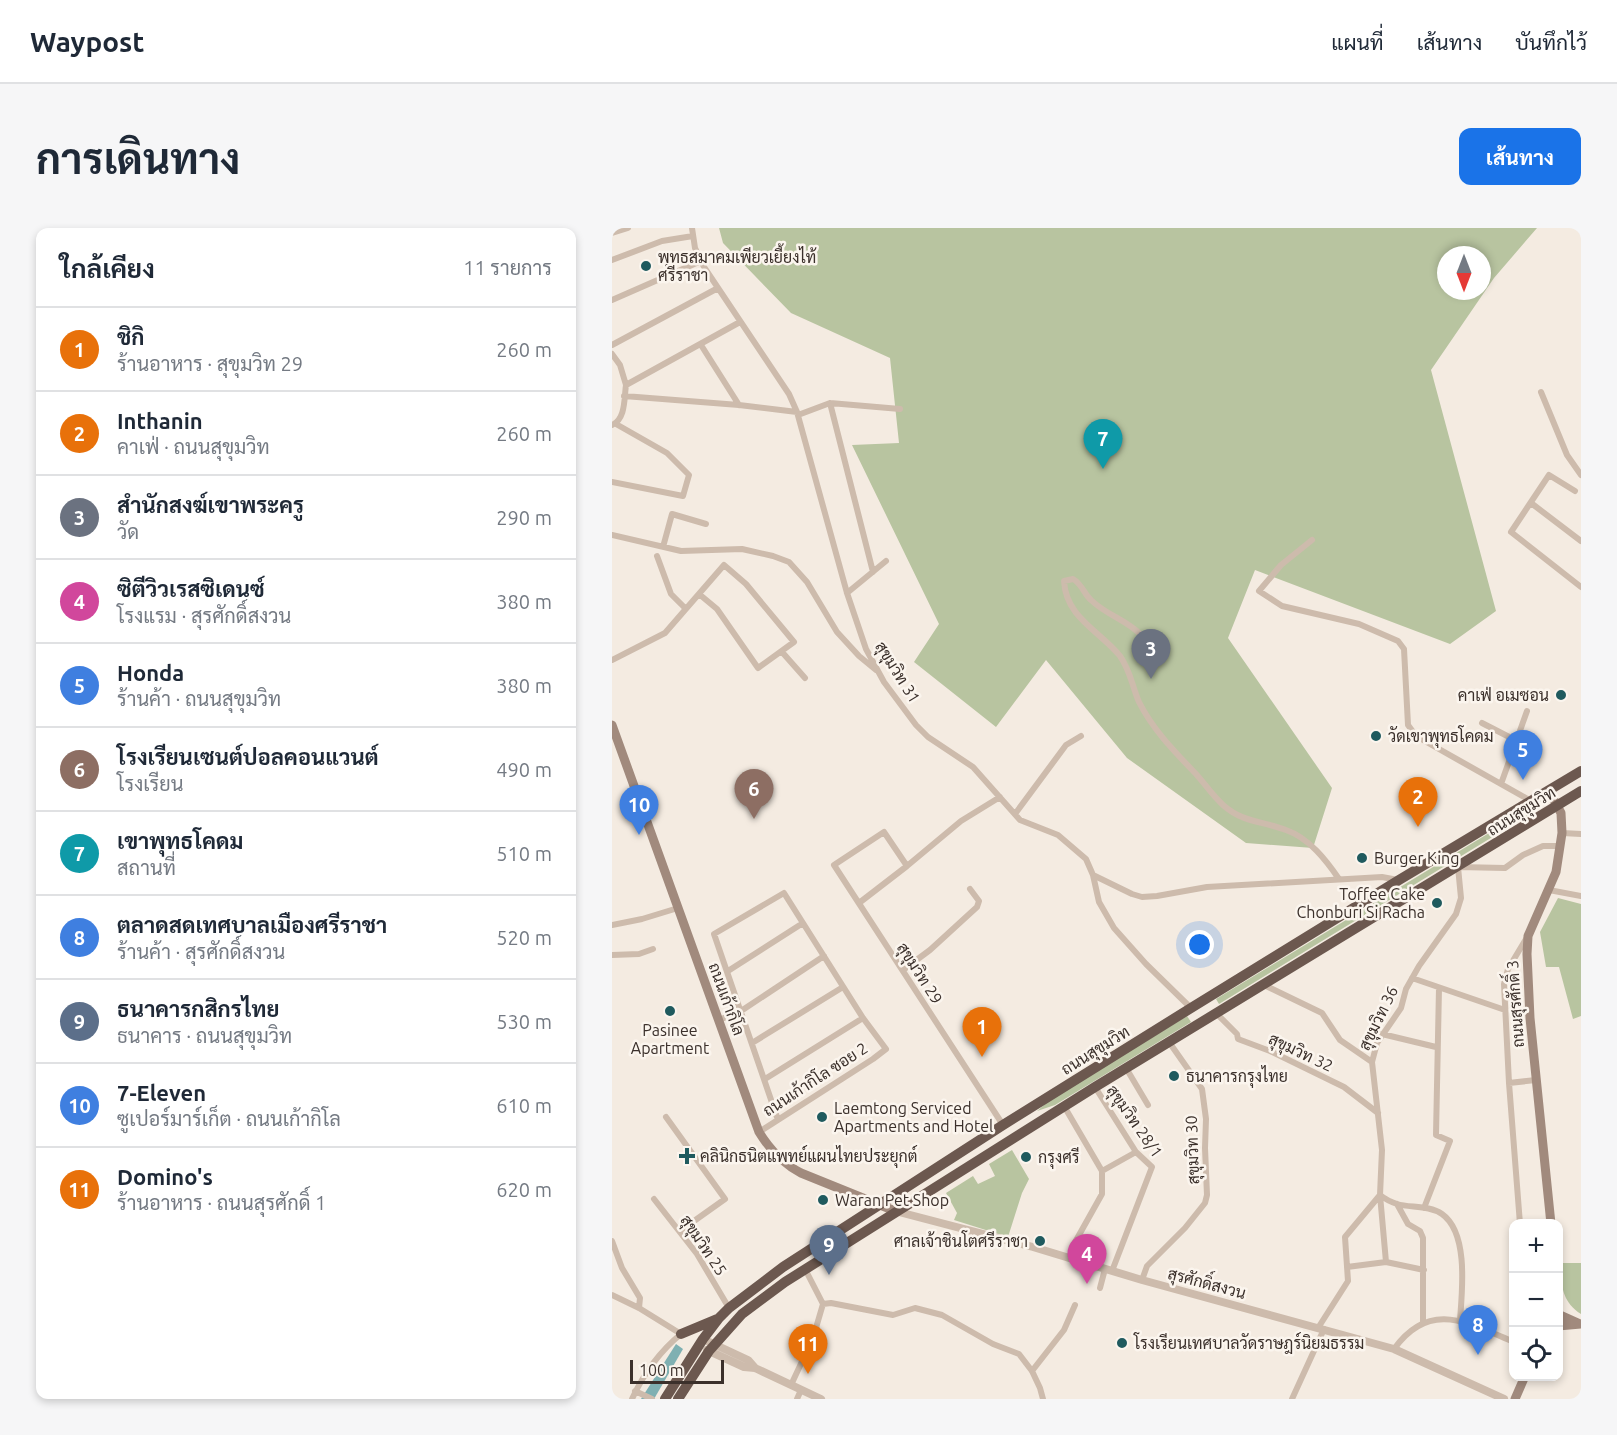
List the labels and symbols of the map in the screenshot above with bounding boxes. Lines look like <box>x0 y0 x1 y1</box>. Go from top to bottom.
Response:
place label: พุทธสมาคมเพียวเยี้ยงไท้ ศรีราชา <box>658 243 817 284</box>
north arrow <box>1437 246 1491 300</box>
marker: พุทธสมาคมเพียวเยี้ยงไท้ ศรีราชา <box>639 259 653 273</box>
pin: 7 <box>1084 420 1122 469</box>
pin: 3 <box>1132 630 1170 679</box>
street label: สุขุมวิท 31 <box>870 638 924 708</box>
place label: คาเฟ่ อเมซอน <box>1458 686 1549 704</box>
marker: คาเฟ่ อเมซอน <box>1554 688 1568 702</box>
place label: วัดเขาพุทธโคดม <box>1388 725 1494 748</box>
marker: วัดเขาพุทธโคดม <box>1369 729 1383 743</box>
pin: 5 <box>1504 730 1542 780</box>
pin: 6 <box>734 770 774 819</box>
pin: 2 <box>1398 778 1438 827</box>
street label: ถนนสุขุมวิท <box>1484 783 1560 842</box>
pin: 10 <box>620 786 658 835</box>
place label: Burger King <box>1374 849 1459 867</box>
marker: Burger King <box>1355 851 1369 865</box>
place label: Toffee Cake Chonburi Si Racha <box>1297 885 1425 921</box>
marker: Toffee Cake Chonburi Si Racha <box>1430 896 1444 910</box>
your location <box>1185 930 1214 959</box>
street label: สุขุมวิท 29 <box>891 939 946 1008</box>
street label: ถนนเก้ากิโล <box>706 959 750 1038</box>
street label: ถนนสุรศักดิ์ 3 <box>1498 959 1530 1049</box>
street label: สุขุมวิท 36 <box>1355 983 1404 1054</box>
marker: Pasinee Apartment <box>663 1004 677 1018</box>
pin: 1 <box>962 1008 1001 1057</box>
place label: Pasinee Apartment <box>631 1021 710 1057</box>
street label: ถนนสุขุมวิท <box>1058 1022 1134 1081</box>
street label: สุขุมวิท 32 <box>1265 1029 1336 1077</box>
street label: ถนนเก้ากิโล ซอย 2 <box>758 1037 871 1119</box>
place label: ธนาคารกรุงไทย <box>1186 1065 1288 1088</box>
marker: ธนาคารกรุงไทย <box>1167 1069 1181 1083</box>
street label: สุขุมวิท 28/1 <box>1101 1081 1166 1162</box>
place label: Laemtong Serviced Apartments and Hotel <box>834 1099 993 1135</box>
marker: Laemtong Serviced Apartments and Hotel <box>815 1110 829 1124</box>
street label: สุขุมวิท 30 <box>1182 1115 1205 1185</box>
place label: คลินิกธนิตแพทย์แผนไทยประยุกต์ <box>700 1144 918 1168</box>
place label: กรุงศรี <box>1038 1146 1080 1169</box>
marker: คลินิกธนิตแพทย์แผนไทยประยุกต์ <box>678 1147 696 1165</box>
marker: กรุงศรี <box>1019 1150 1033 1164</box>
place label: Waran Pet Shop <box>835 1191 949 1209</box>
marker: Waran Pet Shop <box>816 1193 830 1207</box>
street label: สุขุมวิท 25 <box>675 1211 731 1280</box>
pin: 9 <box>810 1226 848 1275</box>
place label: ศาลเจ้าชินโตศรีราชา <box>894 1230 1028 1250</box>
marker: ศาลเจ้าชินโตศรีราชา <box>1033 1234 1047 1248</box>
pin: 4 <box>1068 1234 1106 1284</box>
street label: สุรศักดิ์สงวน <box>1165 1259 1249 1305</box>
pin: 8 <box>1458 1306 1498 1355</box>
pin: 11 <box>788 1324 828 1374</box>
place label: โรงเรียนเทศบาลวัดราษฎร์นิยมธรรม <box>1133 1331 1364 1354</box>
marker: โรงเรียนเทศบาลวัดราษฎร์นิยมธรรม <box>1115 1336 1129 1350</box>
scale bar <box>630 1357 724 1384</box>

